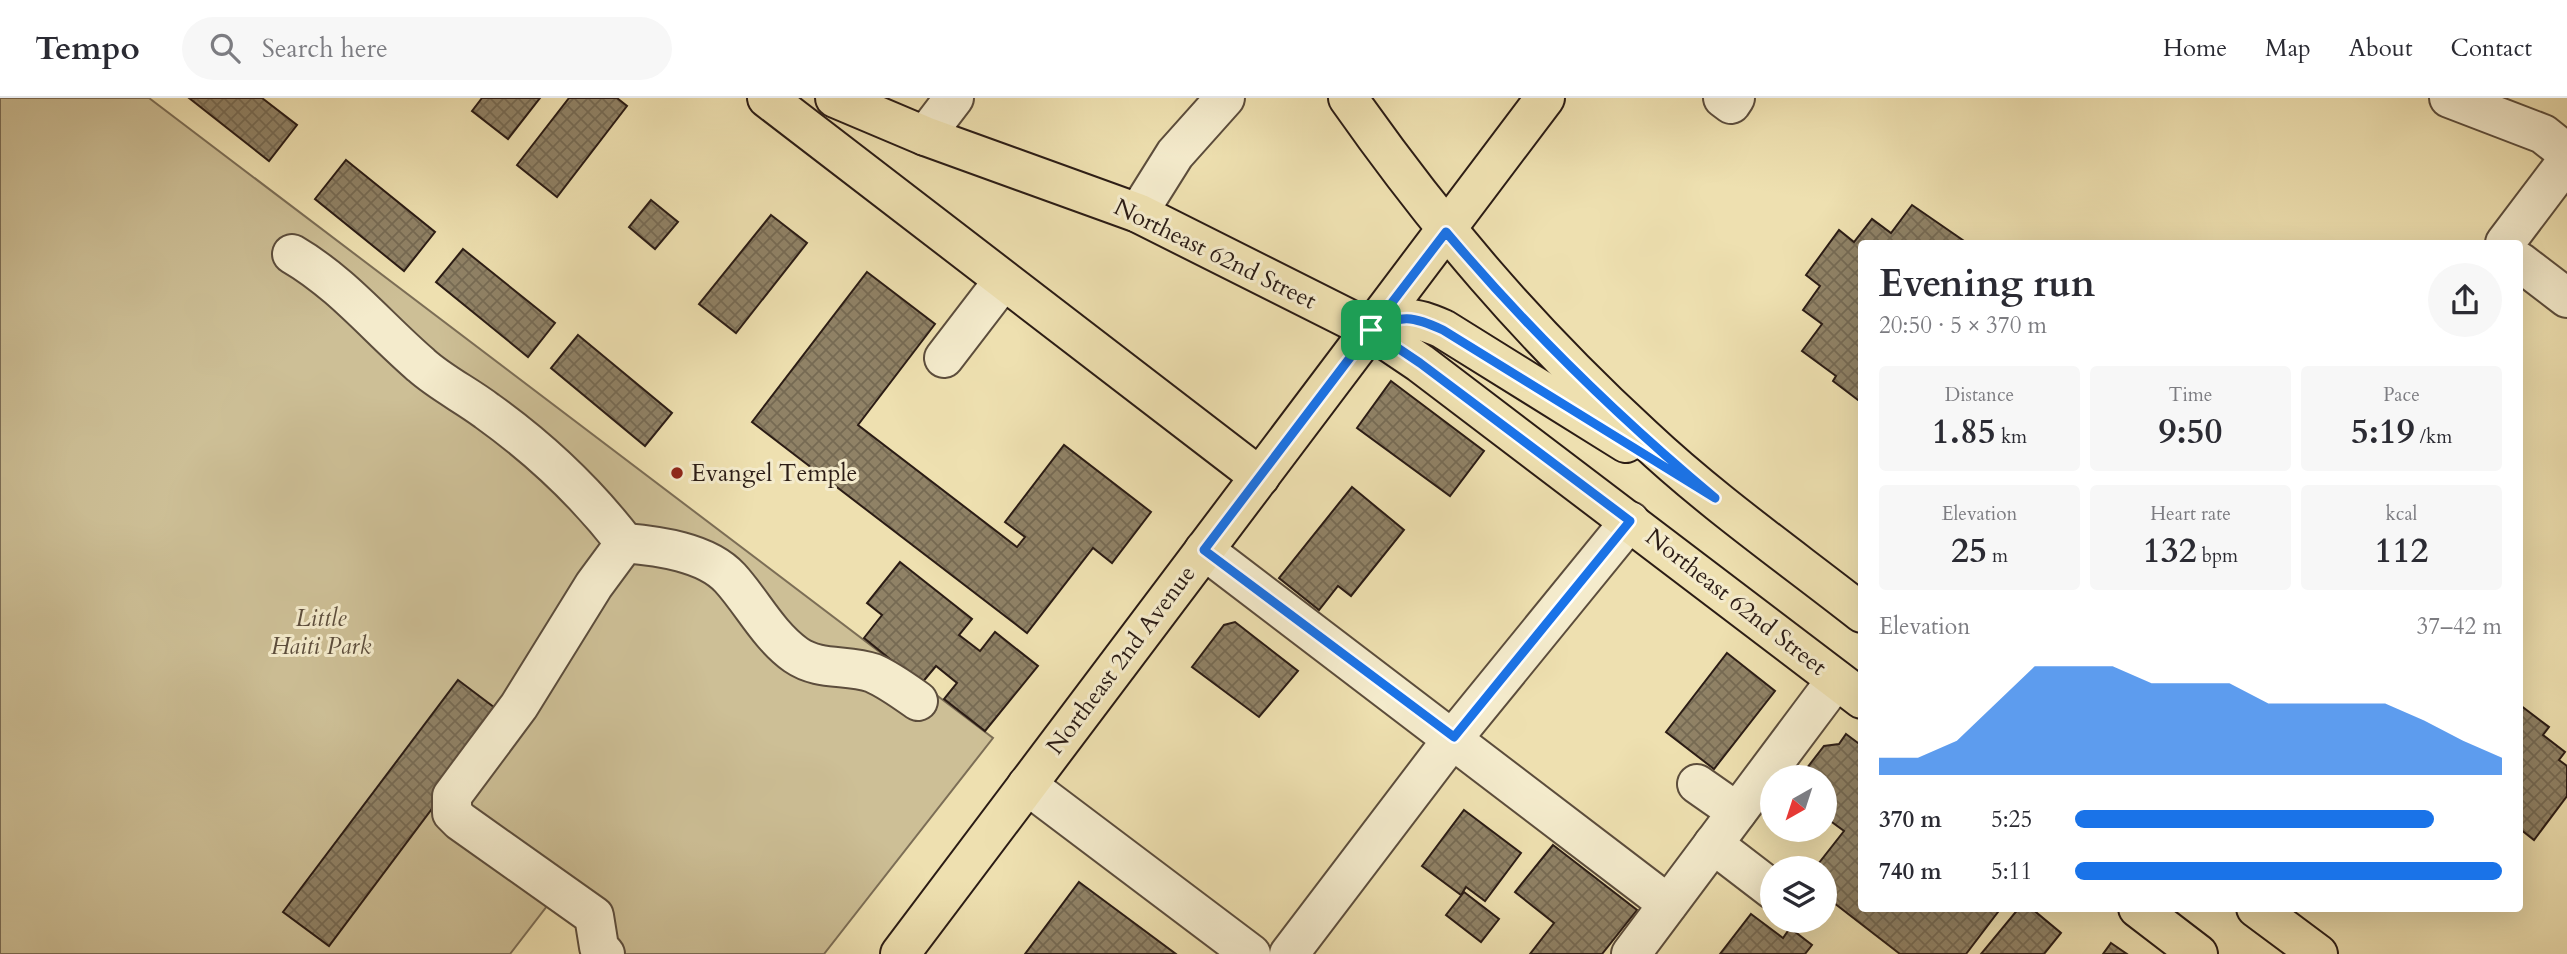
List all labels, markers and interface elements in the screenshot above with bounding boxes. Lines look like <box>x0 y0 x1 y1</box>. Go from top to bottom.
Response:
search box <box>182 17 672 80</box>
text: Tempo <box>35 26 140 71</box>
icon: search <box>206 29 244 67</box>
text: Search here <box>262 31 388 66</box>
text: Home <box>2163 32 2227 65</box>
text: Map <box>2265 32 2311 65</box>
text: About <box>2349 32 2413 65</box>
text: Contact <box>2451 32 2532 65</box>
street label: Northeast 62nd Street <box>1108 191 1322 318</box>
text: Evening run <box>1879 258 2095 310</box>
button: share <box>2428 263 2502 337</box>
pin <box>1341 300 1401 360</box>
text: 20:50 · 5 × 370 m <box>1879 310 2047 341</box>
icon: arrive <box>1352 311 1390 349</box>
text: Distance <box>1945 382 2014 408</box>
text: Time <box>2169 382 2212 408</box>
text: Pace <box>2383 382 2420 408</box>
text: 1.85 <box>1932 408 1996 456</box>
text: 9:50 <box>2159 408 2222 456</box>
text: 5:19 <box>2351 408 2415 456</box>
text: km <box>1996 424 2027 450</box>
text: /km <box>2415 424 2452 450</box>
place label: Evangel Temple <box>691 457 857 490</box>
marker: Evangel Temple <box>669 465 685 481</box>
text: Elevation <box>1942 501 2017 527</box>
text: Heart rate <box>2150 501 2231 527</box>
text: kcal <box>2386 501 2417 527</box>
street label: Northeast 62nd Street <box>1639 521 1834 683</box>
text: 25 <box>1951 527 1987 575</box>
text: 132 <box>2143 527 2197 575</box>
text: 112 <box>2375 527 2428 575</box>
text: m <box>1987 543 2008 569</box>
text: bpm <box>2197 543 2238 569</box>
street label: Northeast 2nd Avenue <box>1039 559 1203 761</box>
park label: Little Haiti Park <box>271 602 371 663</box>
text: Elevation <box>1879 611 1970 642</box>
text: 37–42 m <box>2417 611 2502 642</box>
north arrow <box>1760 765 1838 842</box>
map controls <box>1760 765 1837 933</box>
text: 370 m <box>1879 804 1942 835</box>
text: 5:25 <box>1991 804 2032 835</box>
button: layers <box>1760 856 1837 933</box>
text: 740 m <box>1879 856 1942 887</box>
text: 5:11 <box>1991 856 2032 887</box>

